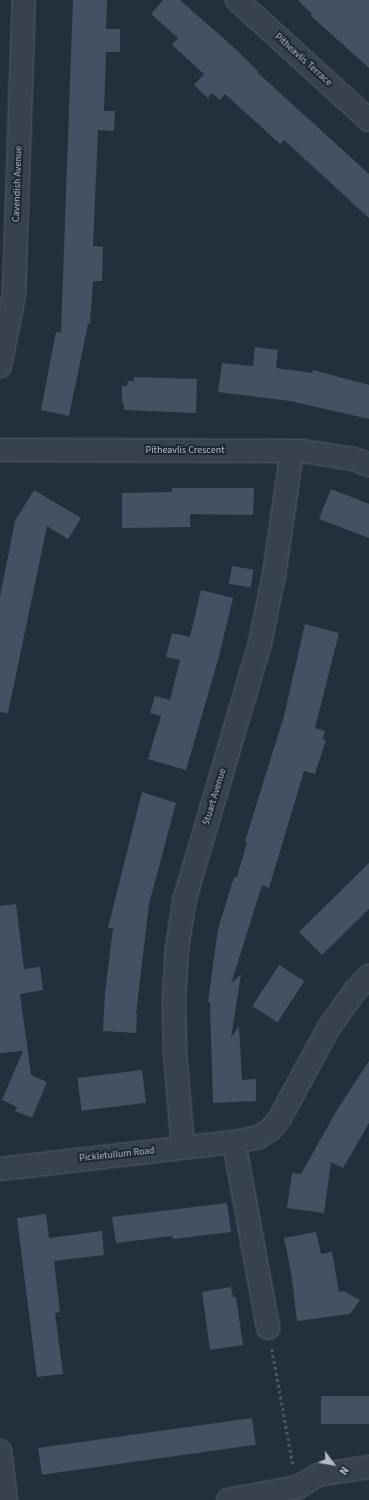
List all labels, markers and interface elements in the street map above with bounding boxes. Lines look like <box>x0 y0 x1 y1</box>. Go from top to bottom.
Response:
street label: Pitheavlis Terrace <box>272 31 334 89</box>
street label: Cavendish Avenue <box>11 146 25 222</box>
street label: Pitheavlis Crescent <box>145 445 225 457</box>
street label: Stuart Avenue <box>201 767 229 827</box>
street label: Pickletullum Road <box>79 1145 155 1165</box>
north arrow <box>313 1444 353 1484</box>
text: N <box>335 1464 352 1478</box>

